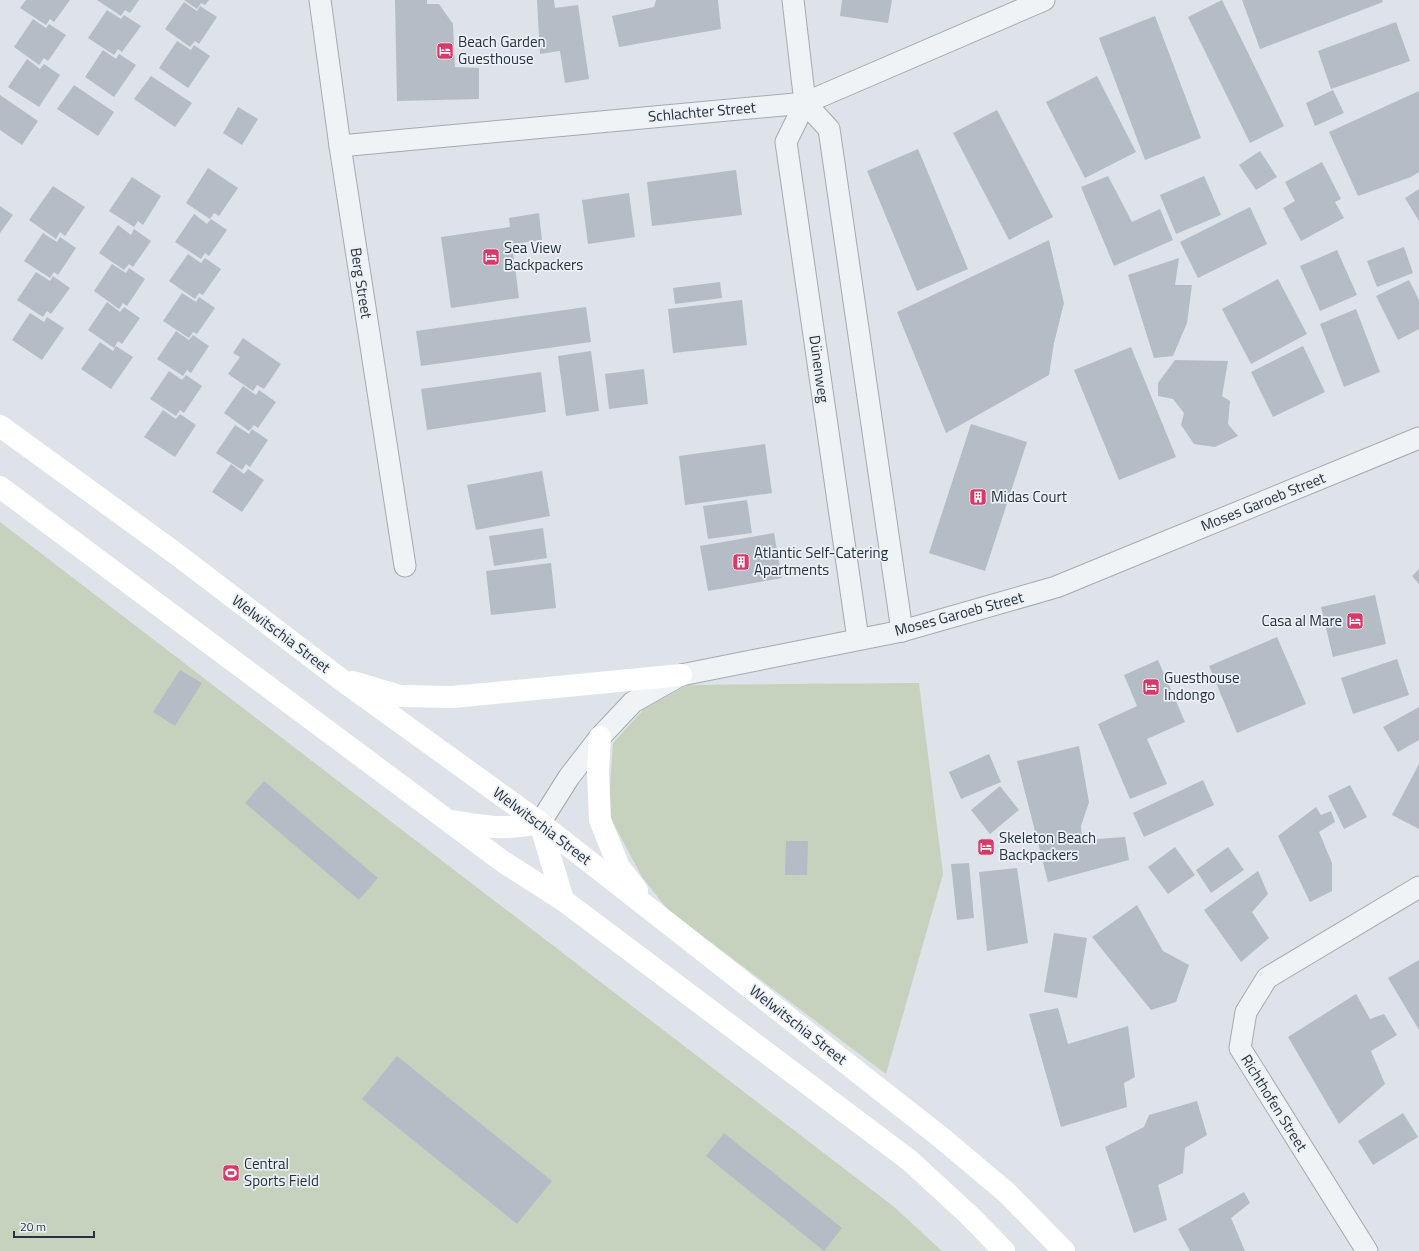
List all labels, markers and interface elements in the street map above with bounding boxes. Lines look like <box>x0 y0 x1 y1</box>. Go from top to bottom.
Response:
place label: Beach Garden Guesthouse <box>458 30 546 70</box>
hotel icon: Beach Garden Guesthouse <box>435 41 455 61</box>
street label: Schlachter Street <box>647 95 758 128</box>
place label: Sea View Backpackers <box>504 236 583 276</box>
street label: Berg Street <box>345 246 379 321</box>
hotel icon: Sea View Backpackers <box>481 247 501 267</box>
street label: Dünenweg <box>803 334 836 404</box>
street label: Moses Garoeb Street <box>1197 466 1329 537</box>
place label: Midas Court <box>991 485 1068 508</box>
building icon: Midas Court <box>968 487 988 507</box>
place label: Atlantic Self-Catering Apartments <box>754 541 888 581</box>
building icon: Atlantic Self-Catering Apartments <box>731 552 751 572</box>
street label: Moses Garoeb Street <box>892 585 1027 642</box>
street label: Welwitschia Street <box>227 589 336 679</box>
place label: Casa al Mare <box>1262 609 1342 632</box>
hotel icon: Casa al Mare <box>1345 611 1365 631</box>
place label: Guesthouse Indongo <box>1164 666 1240 706</box>
hotel icon: Guesthouse Indongo <box>1141 677 1161 697</box>
street label: Welwitschia Street <box>488 781 597 871</box>
place label: Skeleton Beach Backpackers <box>999 826 1096 866</box>
hotel icon: Skeleton Beach Backpackers <box>976 837 996 857</box>
street label: Welwitschia Street <box>745 979 853 1071</box>
street label: Richthofen Street <box>1235 1050 1314 1156</box>
place label: Central Sports Field <box>244 1152 319 1192</box>
sports icon: Central Sports Field <box>221 1163 241 1183</box>
scale bar <box>14 1213 94 1239</box>
text: 20 m <box>20 1217 46 1236</box>

